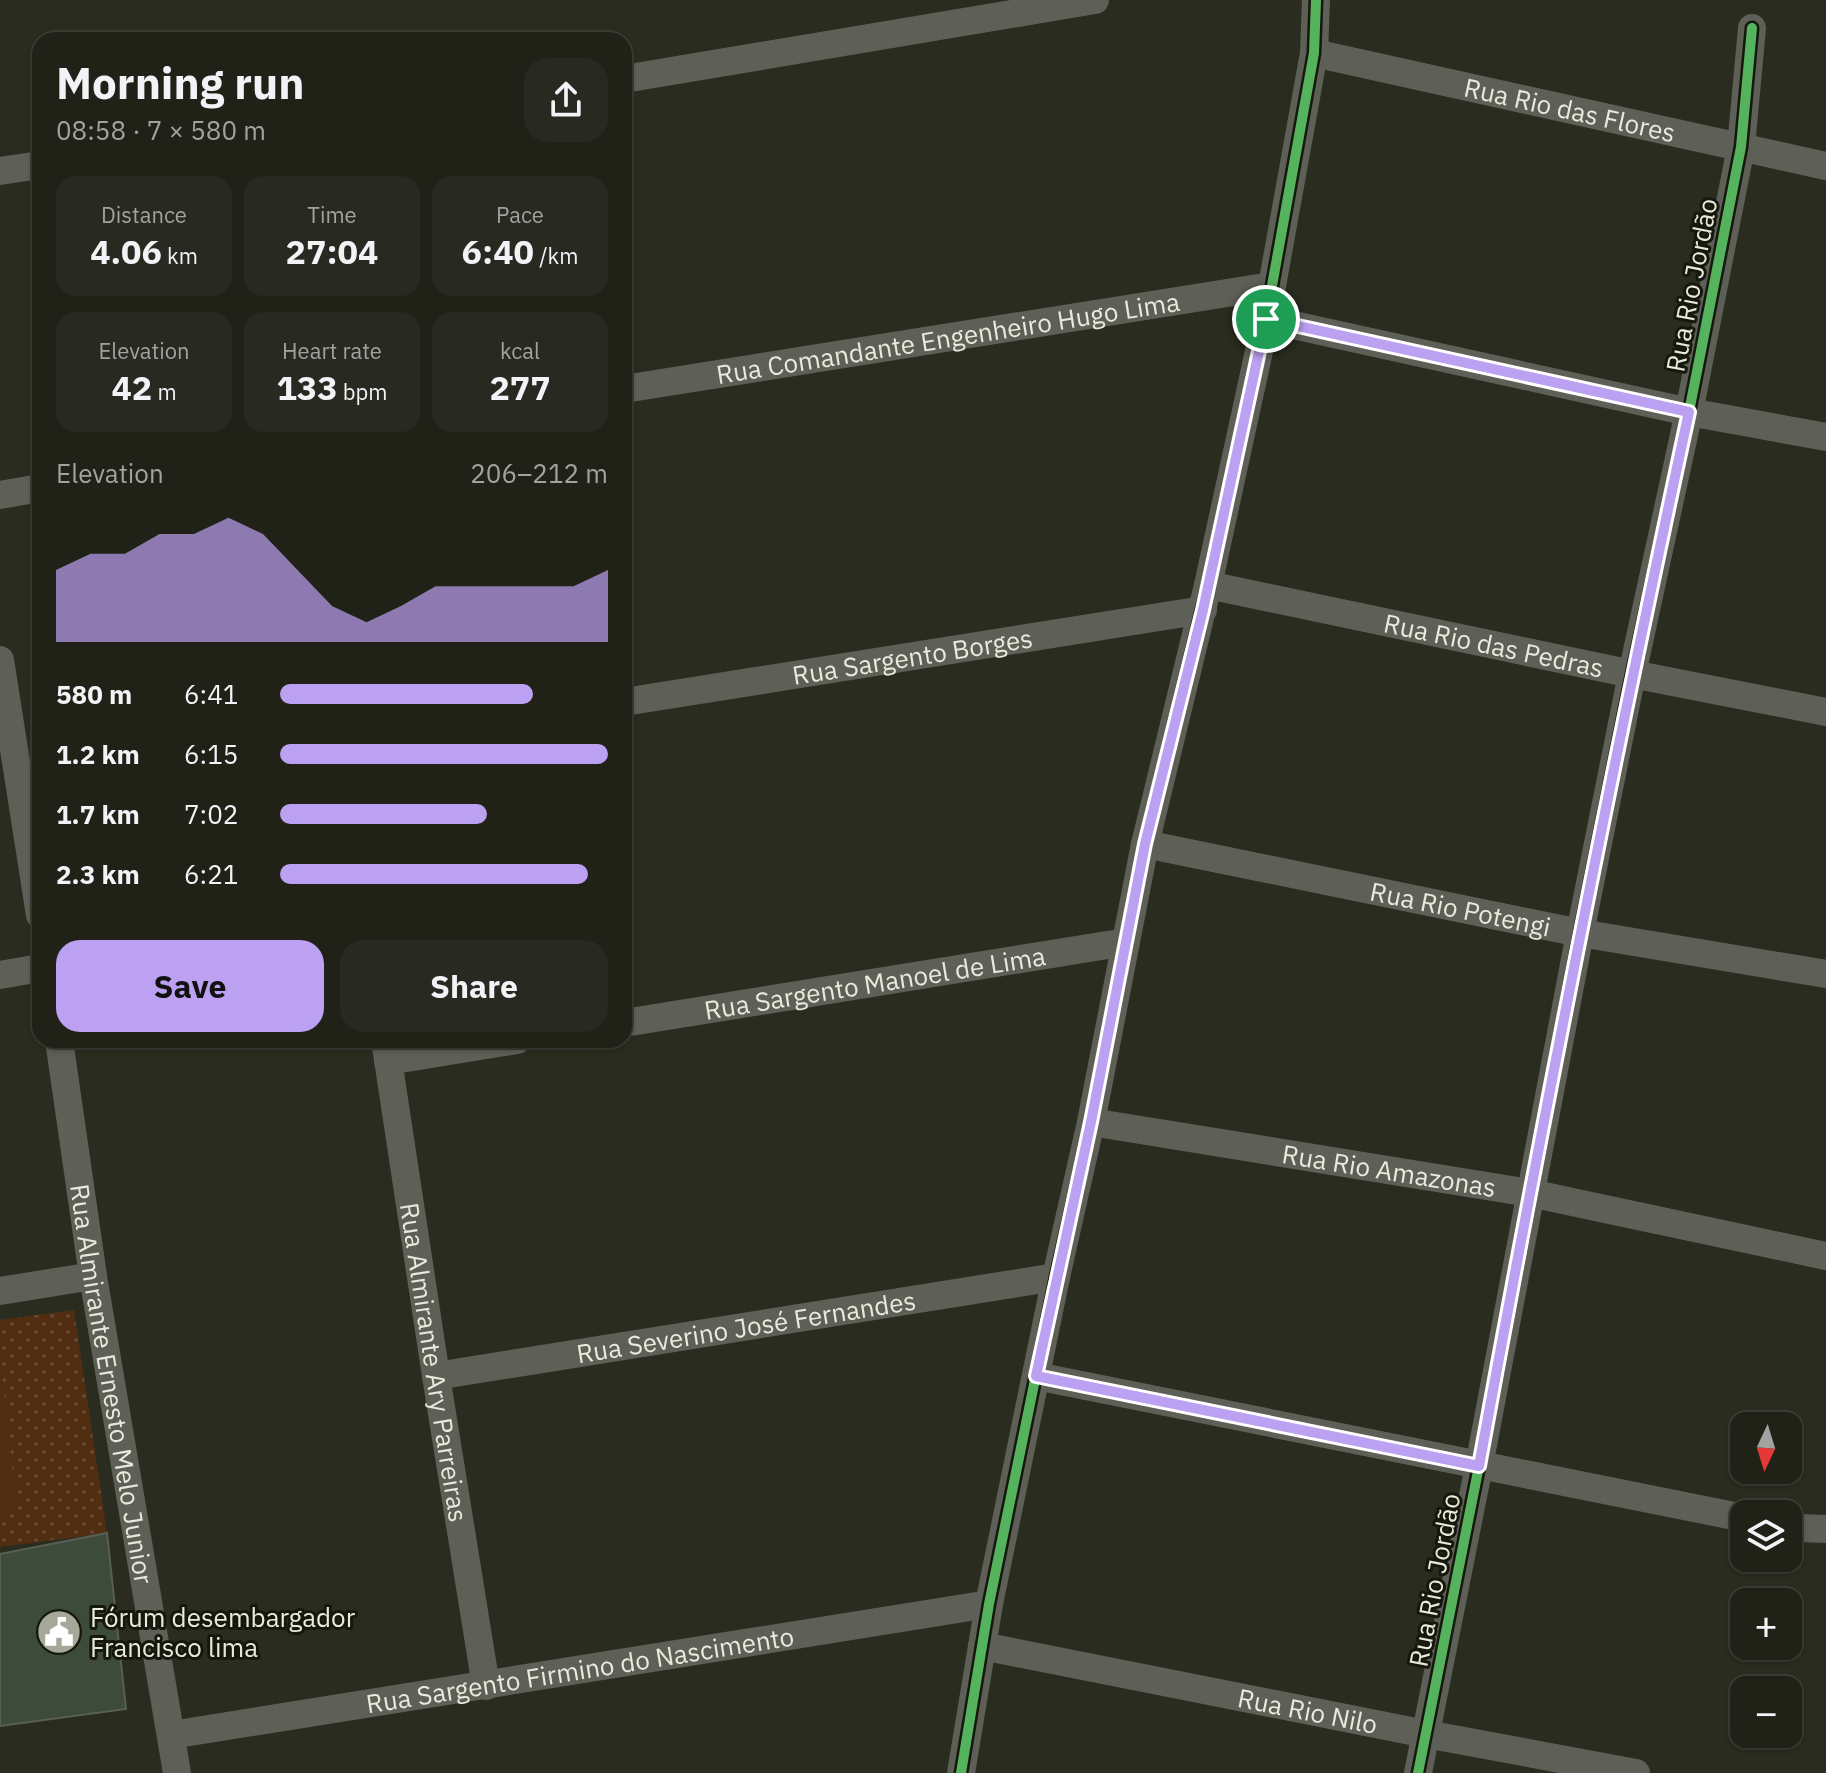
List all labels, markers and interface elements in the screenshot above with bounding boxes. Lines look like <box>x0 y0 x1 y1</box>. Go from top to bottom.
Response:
text: Morning run <box>56 54 305 111</box>
button: share <box>524 58 608 142</box>
street label: Rua Rio das Flores <box>1461 70 1679 149</box>
text: 08:58 · 7 × 580 m <box>56 113 266 147</box>
street label: Rua Rio Jordão <box>1658 195 1724 375</box>
text: Distance <box>101 200 187 229</box>
text: Time <box>307 200 357 229</box>
text: Pace <box>496 200 544 229</box>
text: 4.06 <box>90 229 162 273</box>
text: 27:04 <box>286 229 378 273</box>
text: 6:40 <box>462 229 534 273</box>
text: km <box>162 241 198 270</box>
text: /km <box>534 241 578 270</box>
street label: Rua Comandante Engenheiro Hugo Lima <box>714 284 1182 391</box>
pin <box>1232 285 1300 353</box>
icon: arrive <box>1244 297 1288 341</box>
text: Elevation <box>98 336 190 365</box>
text: Heart rate <box>282 336 382 365</box>
text: kcal <box>500 336 540 365</box>
text: 42 <box>111 365 152 409</box>
text: 133 <box>276 365 338 409</box>
text: 277 <box>489 365 551 409</box>
text: m <box>152 377 177 406</box>
text: bpm <box>338 377 388 406</box>
text: Elevation <box>56 456 164 490</box>
text: 206–212 m <box>470 456 608 490</box>
street label: Rua Rio das Pedras <box>1381 605 1607 685</box>
street label: Rua Sargento Borges <box>790 620 1035 692</box>
text: 580 m <box>56 677 132 711</box>
text: 6:41 <box>184 677 238 711</box>
text: 1.2 km <box>56 737 140 771</box>
text: 6:15 <box>184 737 238 771</box>
text: 1.7 km <box>56 797 140 831</box>
text: 7:02 <box>184 797 238 831</box>
text: 2.3 km <box>56 857 140 891</box>
text: 6:21 <box>184 857 238 891</box>
street label: Rua Rio Potengi <box>1367 874 1554 944</box>
street label: Rua Sargento Manoel de Lima <box>702 938 1048 1027</box>
button: Save <box>56 940 324 1032</box>
button: Share <box>340 940 608 1032</box>
street label: Rua Rio Amazonas <box>1280 1136 1499 1204</box>
street label: Rua Almirante Ernesto Melo Junior <box>63 1182 162 1587</box>
street label: Rua Almirante Ary Parreiras <box>393 1200 476 1524</box>
street label: Rua Severino José Fernandes <box>574 1283 918 1370</box>
north arrow <box>1730 1412 1802 1484</box>
map controls <box>1730 1412 1802 1748</box>
street label: Rua Rio Jordão <box>1401 1490 1467 1670</box>
button: layers <box>1730 1500 1802 1572</box>
button: + <box>1730 1588 1802 1660</box>
place label: Fórum desembargador Francisco lima <box>90 1600 356 1664</box>
public building icon: Fórum desembargador Francisco lima <box>35 1608 83 1656</box>
street label: Rua Sargento Firmino do Nascimento <box>363 1619 796 1721</box>
button: − <box>1730 1676 1802 1748</box>
street label: Rua Rio Nilo <box>1235 1680 1381 1741</box>

